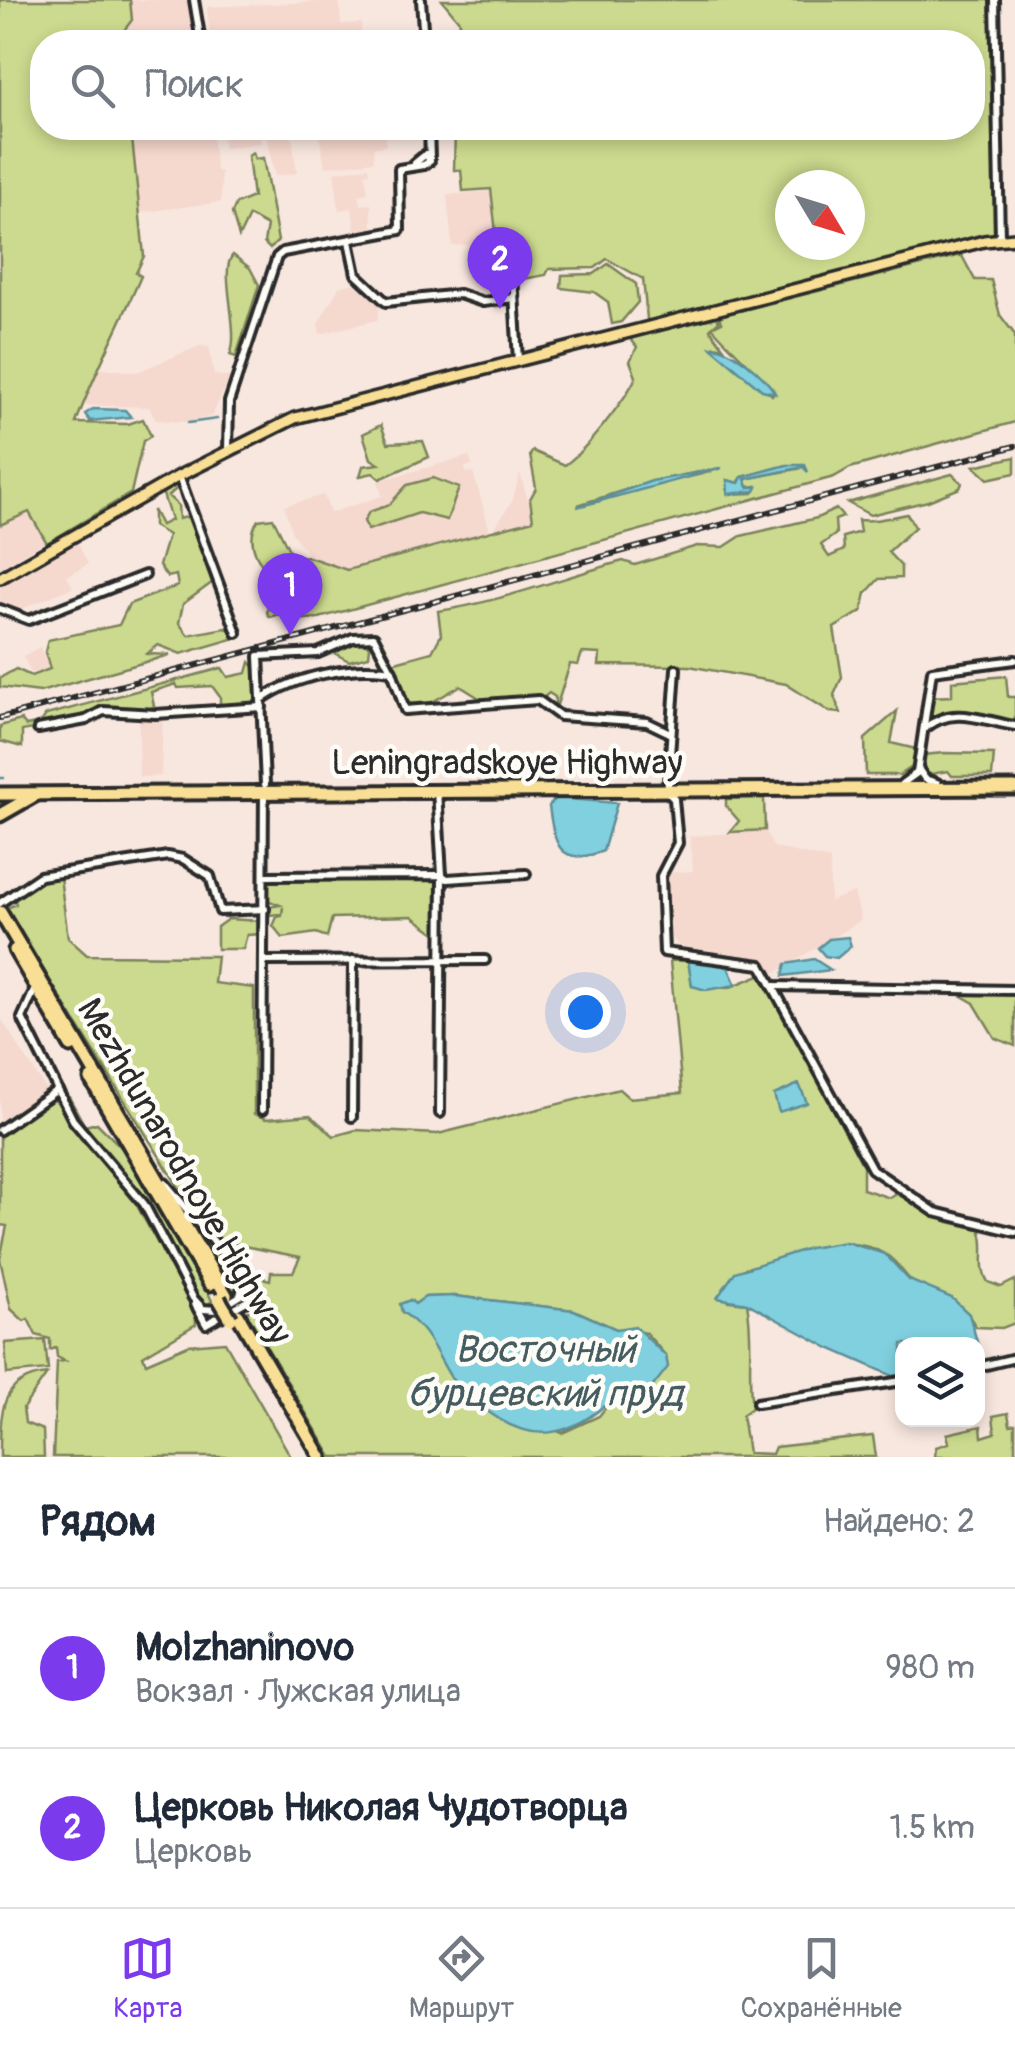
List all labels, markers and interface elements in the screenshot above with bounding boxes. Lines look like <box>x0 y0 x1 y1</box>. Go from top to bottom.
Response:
search box <box>30 30 985 140</box>
icon: search <box>65 58 120 113</box>
text: Поиск <box>145 61 244 109</box>
north arrow <box>775 170 865 260</box>
pin: 2 <box>468 226 532 309</box>
pin: 1 <box>258 552 322 635</box>
street label: Leningradskoye Highway <box>331 741 683 785</box>
your location <box>560 987 611 1038</box>
street label: Mezhdunarodnoye Highway <box>67 991 301 1352</box>
water label: Восточный бурцевский пруд <box>407 1326 686 1418</box>
map controls <box>895 1337 985 1427</box>
button: layers <box>895 1337 985 1427</box>
text: Рядом <box>40 1496 156 1548</box>
text: Найдено: 2 <box>823 1502 975 1542</box>
text: Molzhaninovo <box>135 1624 354 1672</box>
text: 1 <box>66 1648 79 1688</box>
text: 980 m <box>885 1648 975 1688</box>
text: Вокзал · Лужская улица <box>135 1672 461 1712</box>
text: Церковь Николая Чудотворца <box>135 1784 628 1832</box>
text: 2 <box>64 1808 81 1848</box>
text: 1.5 km <box>889 1808 975 1848</box>
text: Церковь <box>135 1832 253 1872</box>
tab: Карта <box>113 1931 183 2026</box>
tab: Маршрут <box>409 1931 514 2026</box>
tab: Сохранённые <box>740 1931 902 2026</box>

